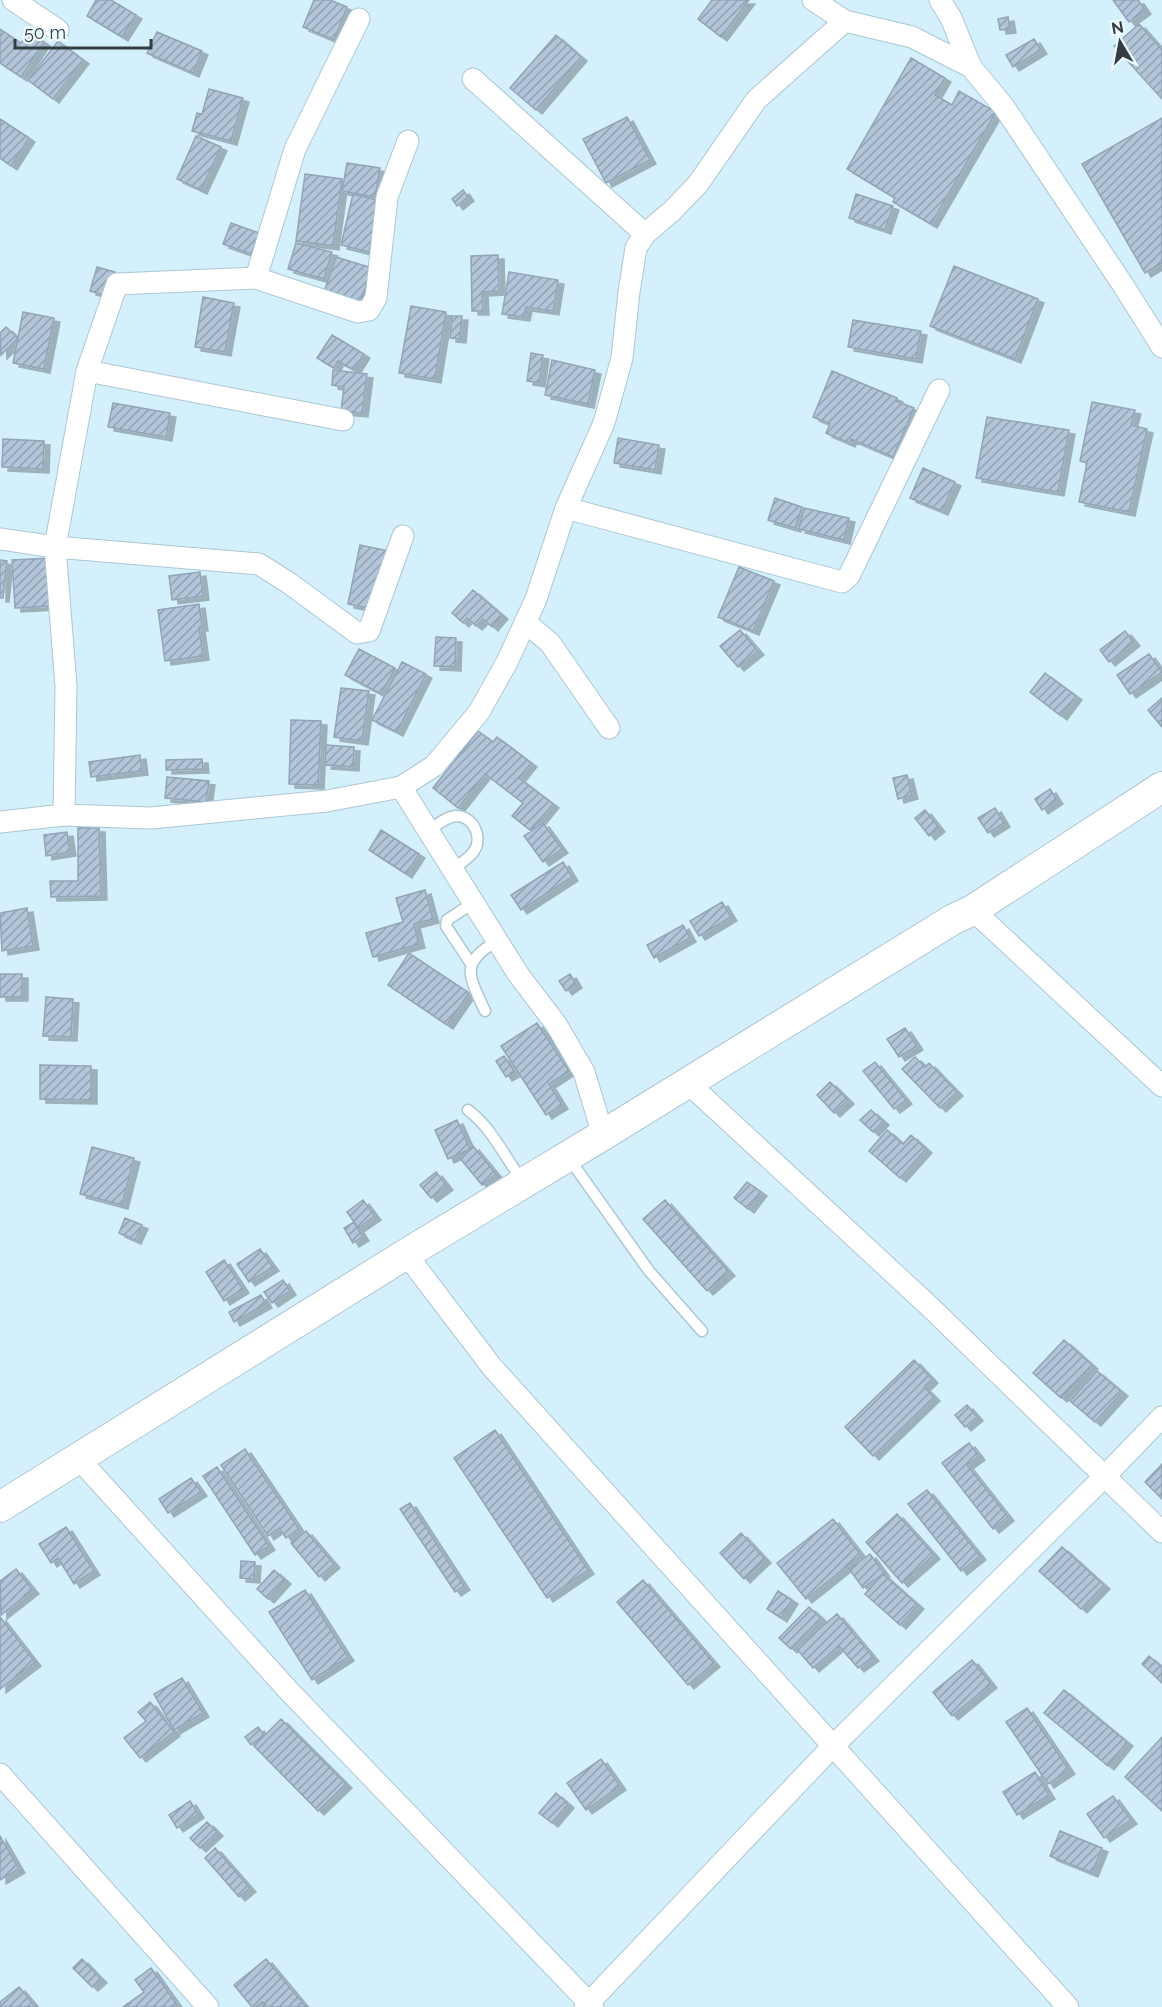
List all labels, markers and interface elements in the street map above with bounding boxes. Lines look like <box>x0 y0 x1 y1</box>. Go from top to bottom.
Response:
scale bar <box>15 12 152 50</box>
north arrow <box>1090 12 1150 72</box>
text: N <box>1110 17 1125 38</box>
text: 50 m <box>24 22 66 43</box>

